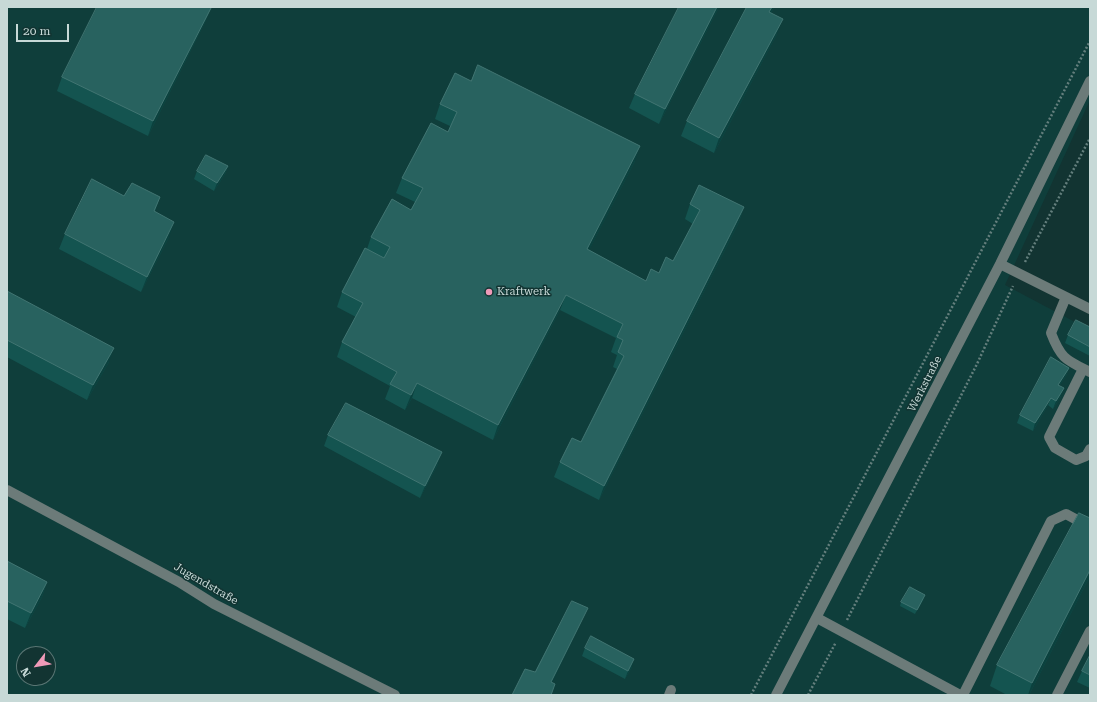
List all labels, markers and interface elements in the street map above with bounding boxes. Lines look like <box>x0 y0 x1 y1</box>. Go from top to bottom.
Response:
scale bar <box>18 16 71 42</box>
text: 20 m <box>23 24 50 38</box>
place label: Kraftwerk <box>497 285 551 299</box>
marker: Kraftwerk <box>484 287 494 297</box>
street label: Werkstraße <box>905 354 945 414</box>
street label: Jugendstraße <box>172 560 240 608</box>
north arrow <box>16 646 56 686</box>
text: N <box>18 665 34 679</box>

